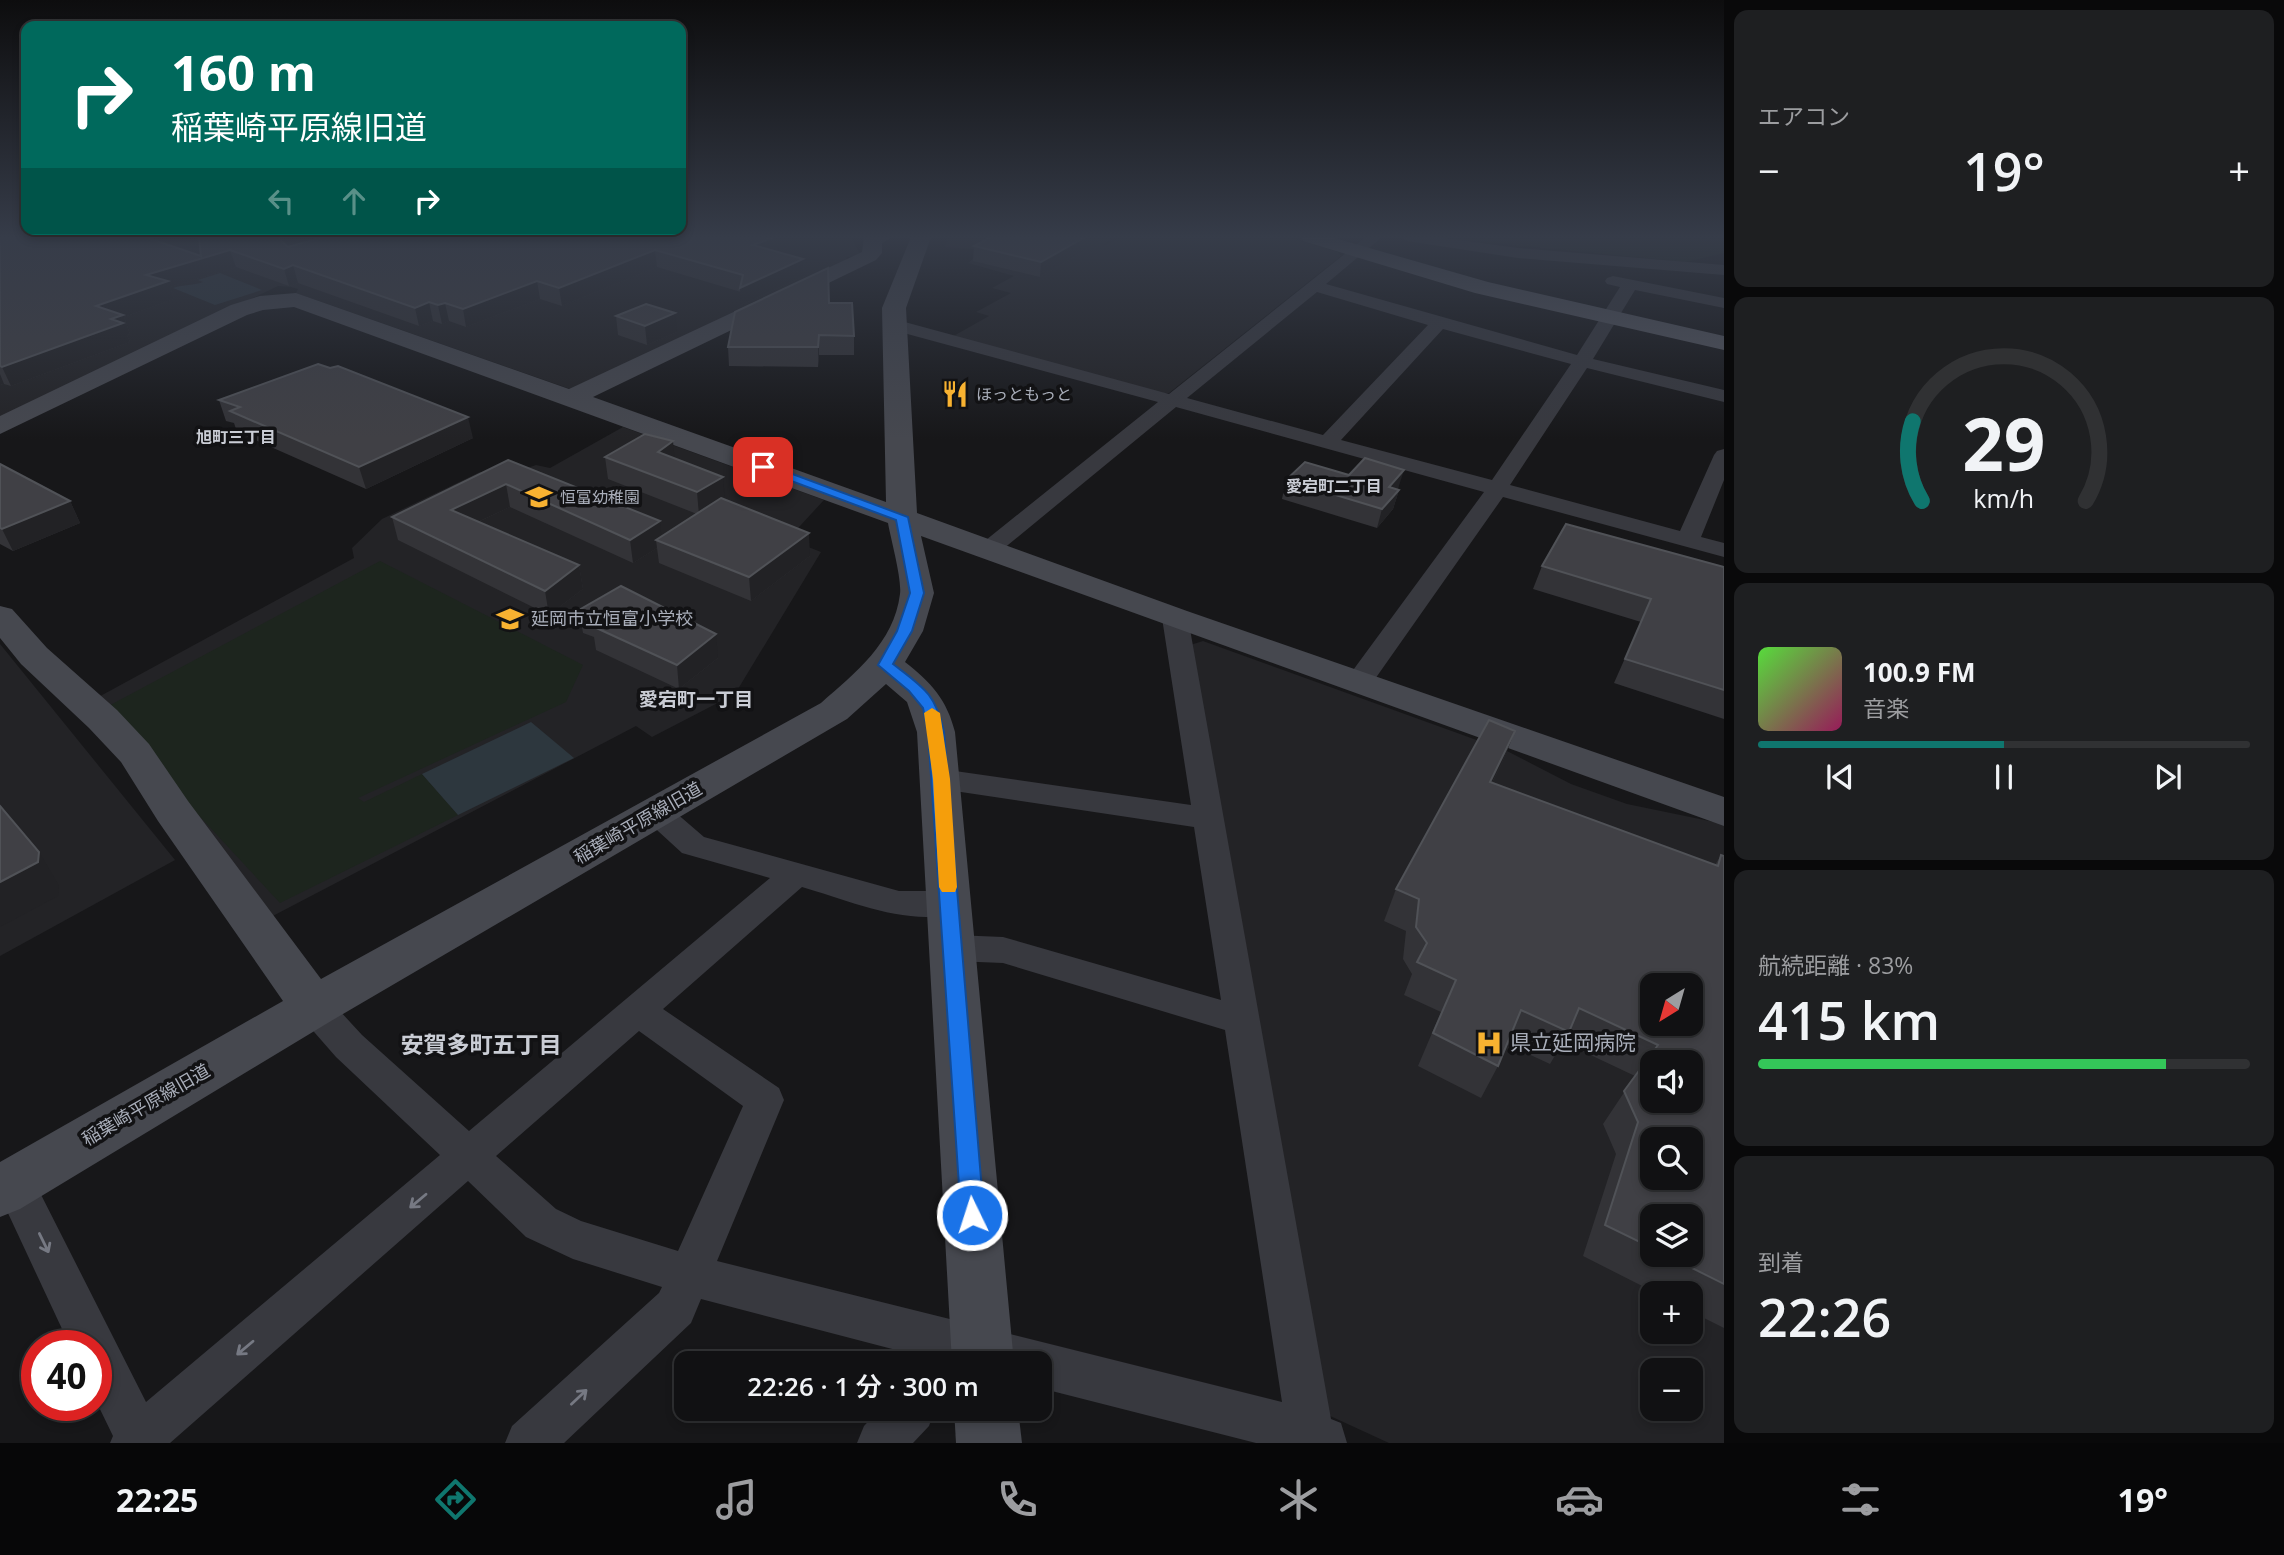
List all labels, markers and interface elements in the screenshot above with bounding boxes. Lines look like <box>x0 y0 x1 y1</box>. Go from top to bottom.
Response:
text: 160 m <box>171 39 316 105</box>
icon: right <box>56 49 147 140</box>
text: エアコン <box>1758 100 1850 132</box>
text: 稲葉崎平原線旧道 <box>171 105 427 148</box>
text: 19° <box>1963 135 2045 206</box>
text: − <box>1758 144 1780 196</box>
text: + <box>2228 144 2250 196</box>
icon: left <box>262 182 300 220</box>
icon: ahead <box>335 182 373 220</box>
icon: right <box>408 182 446 220</box>
restaurant icon: ほっともっと <box>940 379 970 409</box>
place label: ほっともっと <box>976 383 1072 405</box>
text: 29 <box>1962 393 2046 492</box>
district label: 旭町三丁目 <box>196 426 276 448</box>
pin <box>733 437 793 497</box>
icon: arrive <box>744 448 782 486</box>
district label: 愛宕町二丁目 <box>1286 475 1382 497</box>
text: km/h <box>1974 481 2034 515</box>
school or university icon: 恒富幼稚園 <box>524 482 554 512</box>
place label: 恒富幼稚園 <box>560 486 640 508</box>
school or university icon: 延岡市立恒富小学校 <box>495 604 525 634</box>
place label: 延岡市立恒富小学校 <box>531 606 693 630</box>
text: 100.9 FM <box>1863 654 1975 690</box>
district label: 愛宕町一丁目 <box>639 686 753 712</box>
text: 音楽 <box>1863 692 1909 724</box>
icon: previous <box>1821 758 1859 796</box>
icon: pause <box>1985 758 2023 796</box>
icon: next <box>2149 758 2187 796</box>
street label: 稲葉崎平原線旧道 <box>569 776 706 869</box>
text: 航続距離 · 83% <box>1758 949 1913 981</box>
north arrow <box>1640 973 1703 1036</box>
map controls <box>1640 973 1703 1421</box>
text: 415 km <box>1758 984 1940 1055</box>
district label: 安賀多町五丁目 <box>401 1028 562 1060</box>
hospital icon: 県立延岡病院 <box>1474 1028 1504 1058</box>
place label: 県立延岡病院 <box>1510 1028 1636 1056</box>
button: sound <box>1640 1050 1703 1113</box>
street label: 稲葉崎平原線旧道 <box>77 1058 214 1151</box>
button: search <box>1640 1127 1703 1190</box>
position arrow <box>935 1178 1009 1252</box>
one-way arrow <box>409 1193 427 1209</box>
button: layers <box>1640 1204 1703 1267</box>
one-way arrow <box>37 1232 51 1253</box>
text: 到着 <box>1758 1246 1804 1278</box>
button: + <box>1640 1281 1703 1344</box>
text: 22:26 <box>1758 1281 1891 1352</box>
speed limit sign: 40 <box>21 1330 112 1421</box>
one-way arrow <box>236 1340 254 1356</box>
button: − <box>1640 1358 1703 1421</box>
text: 22:26 · 1 分 · 300 m <box>747 1368 979 1404</box>
one-way arrow <box>570 1388 587 1405</box>
icon: directions <box>431 1475 480 1524</box>
icon: music <box>712 1475 761 1524</box>
icon: phone <box>993 1475 1042 1524</box>
icon: climate <box>1274 1475 1323 1524</box>
icon: car <box>1555 1475 1604 1524</box>
icon: filters <box>1836 1475 1885 1524</box>
text: 22:25 <box>116 1478 198 1521</box>
text: 19° <box>2118 1478 2168 1521</box>

